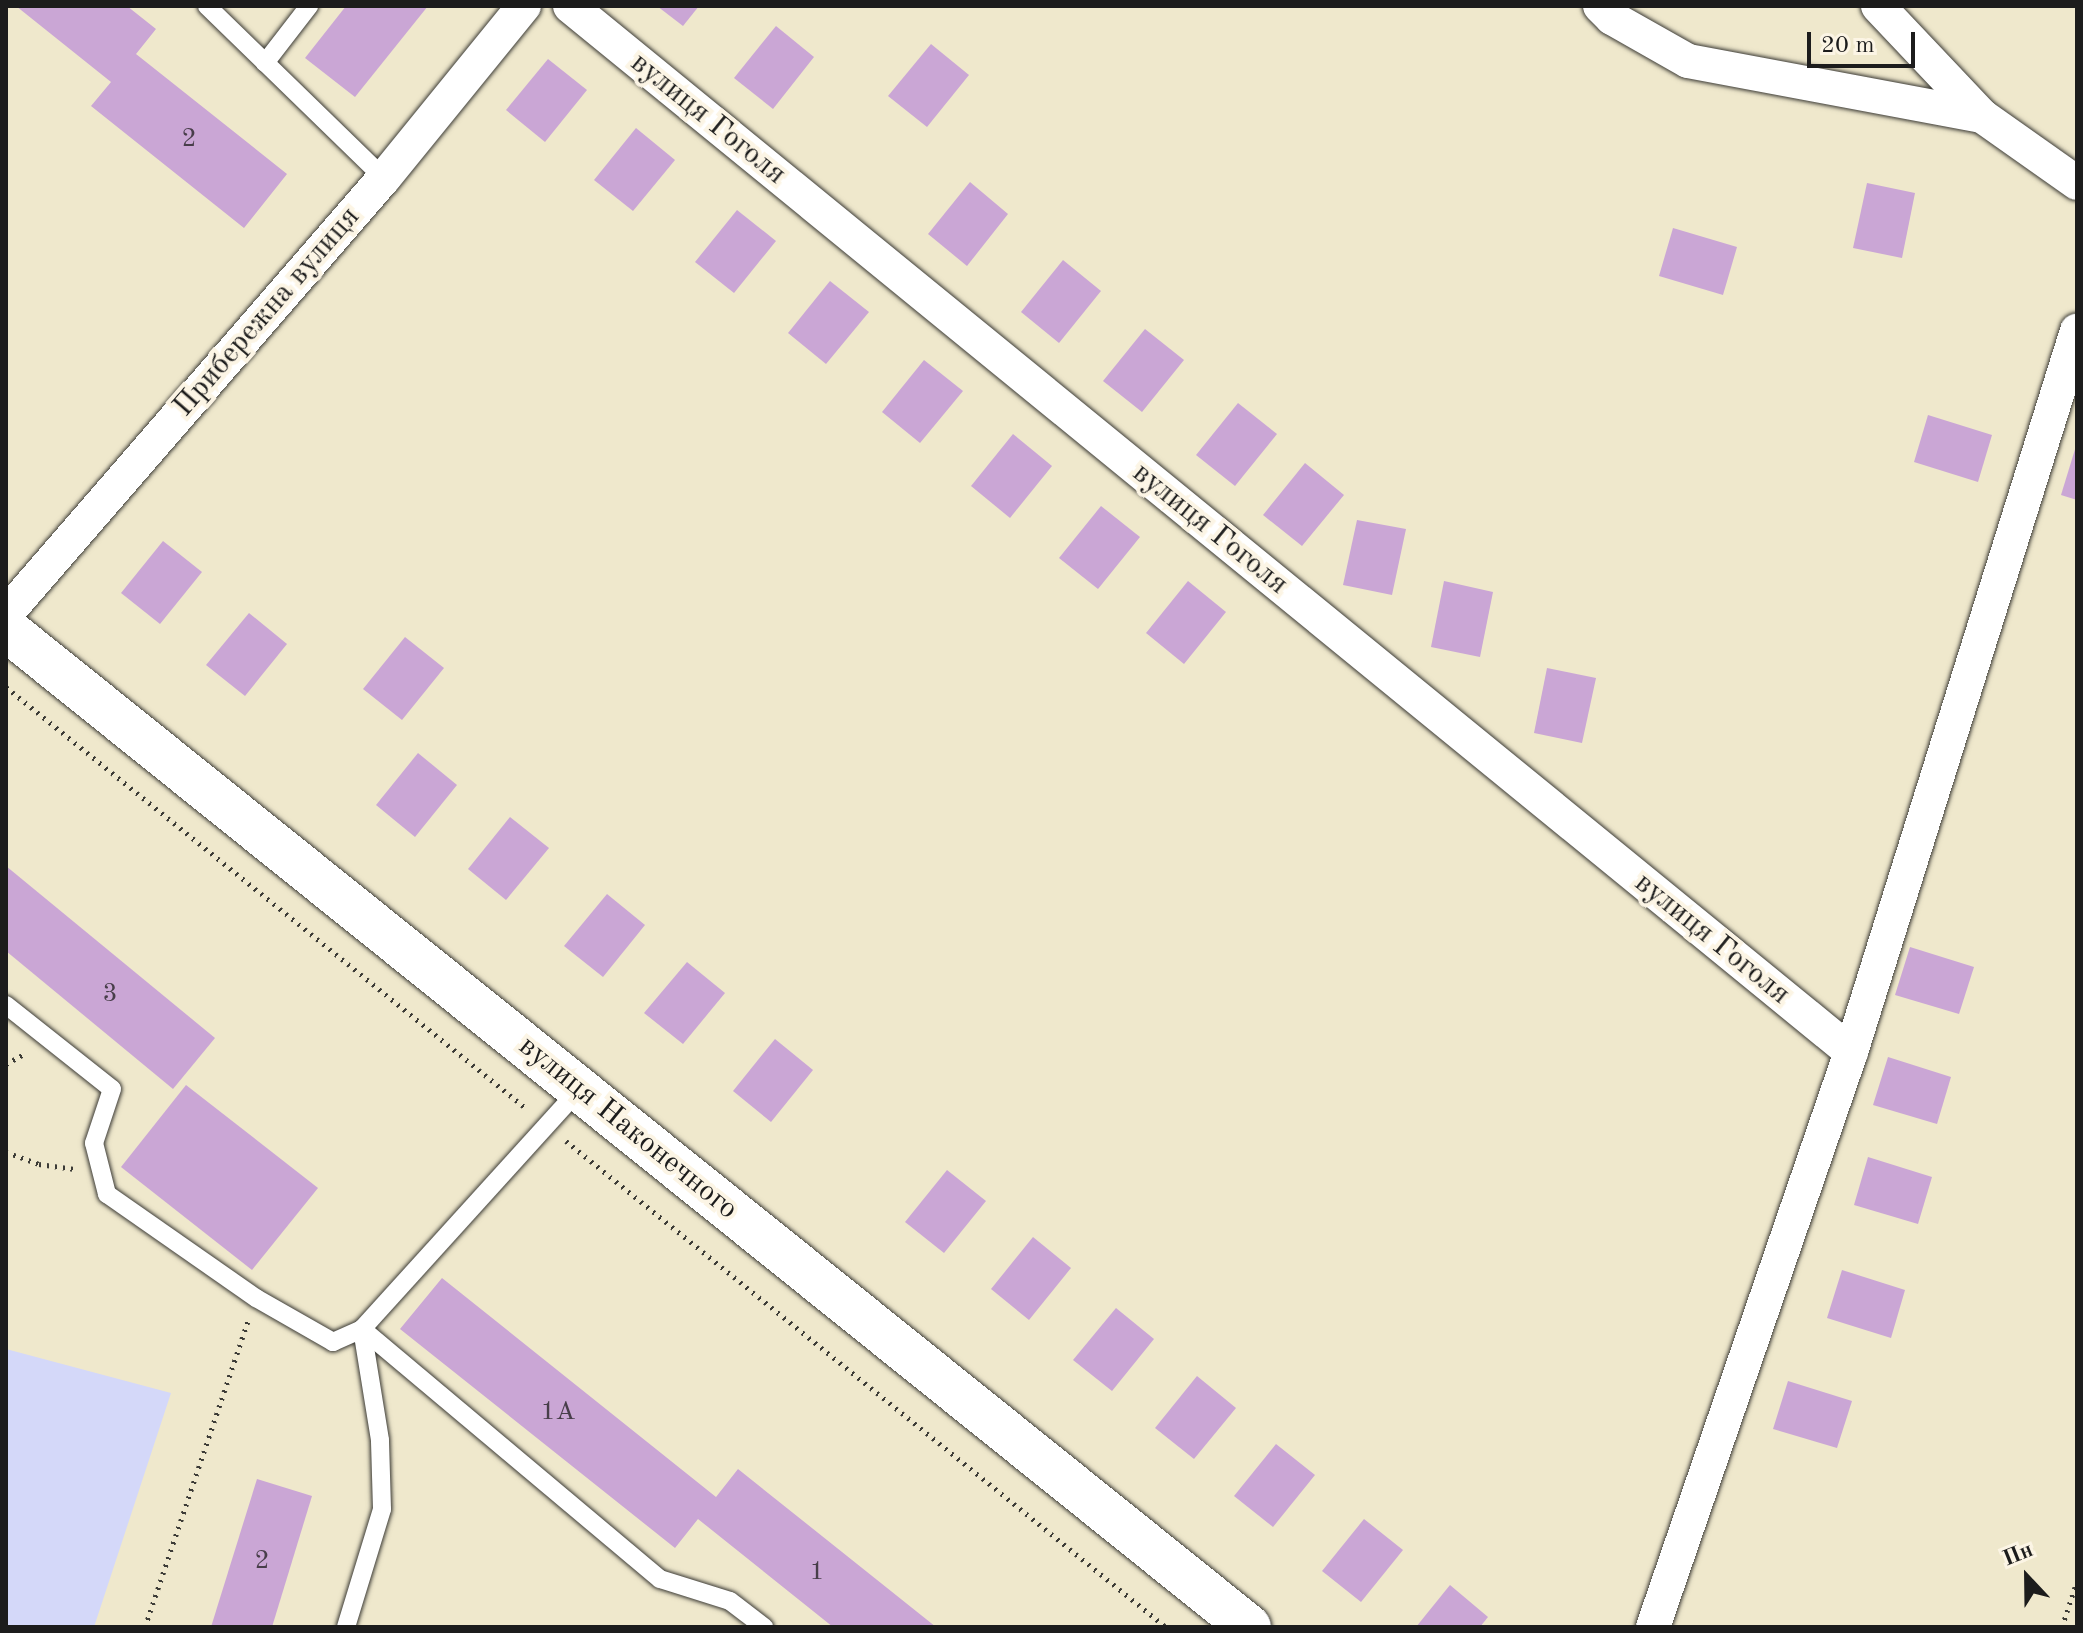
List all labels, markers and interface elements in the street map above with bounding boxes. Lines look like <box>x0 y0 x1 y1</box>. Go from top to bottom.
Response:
scale bar <box>1811 16 1919 66</box>
text: 20 m <box>1821 34 1875 58</box>
street label: вулиця Гоголя <box>623 45 793 193</box>
house number: 2 <box>181 124 197 156</box>
street label: Прибережна вулиця <box>166 200 368 424</box>
street label: вулиця Гоголя <box>1125 455 1295 603</box>
street label: вулиця Гоголя <box>1627 865 1797 1013</box>
house number: 3 <box>102 979 118 1011</box>
street label: вулиця Наконечного <box>511 1029 745 1227</box>
house number: 1А <box>541 1397 575 1429</box>
north arrow <box>1987 1537 2067 1617</box>
text: Пн <box>2000 1539 2036 1571</box>
house number: 2 <box>254 1546 270 1578</box>
house number: 1 <box>809 1557 825 1589</box>

